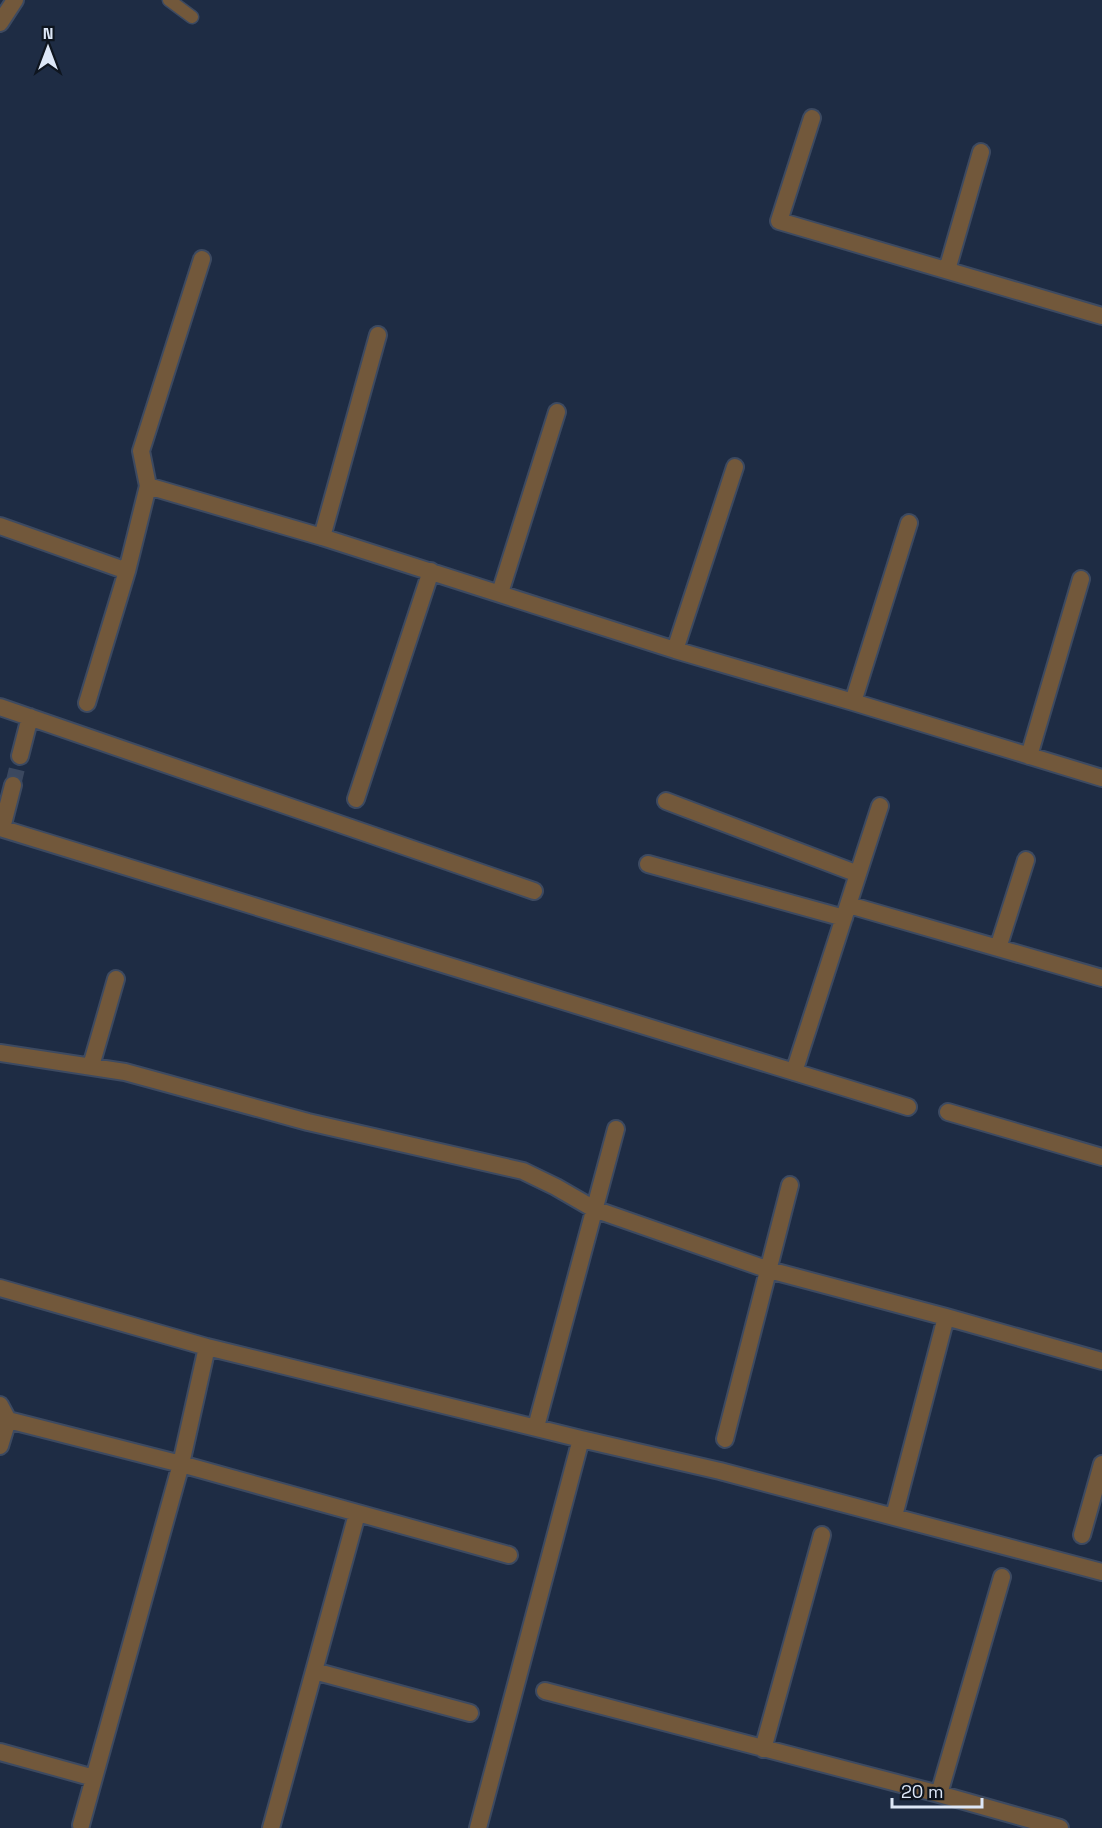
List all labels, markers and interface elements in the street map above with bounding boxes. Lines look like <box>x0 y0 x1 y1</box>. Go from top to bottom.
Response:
north arrow <box>18 18 78 78</box>
text: N <box>43 23 53 44</box>
scale bar <box>892 1771 982 1809</box>
text: 20 m <box>901 1780 944 1803</box>

